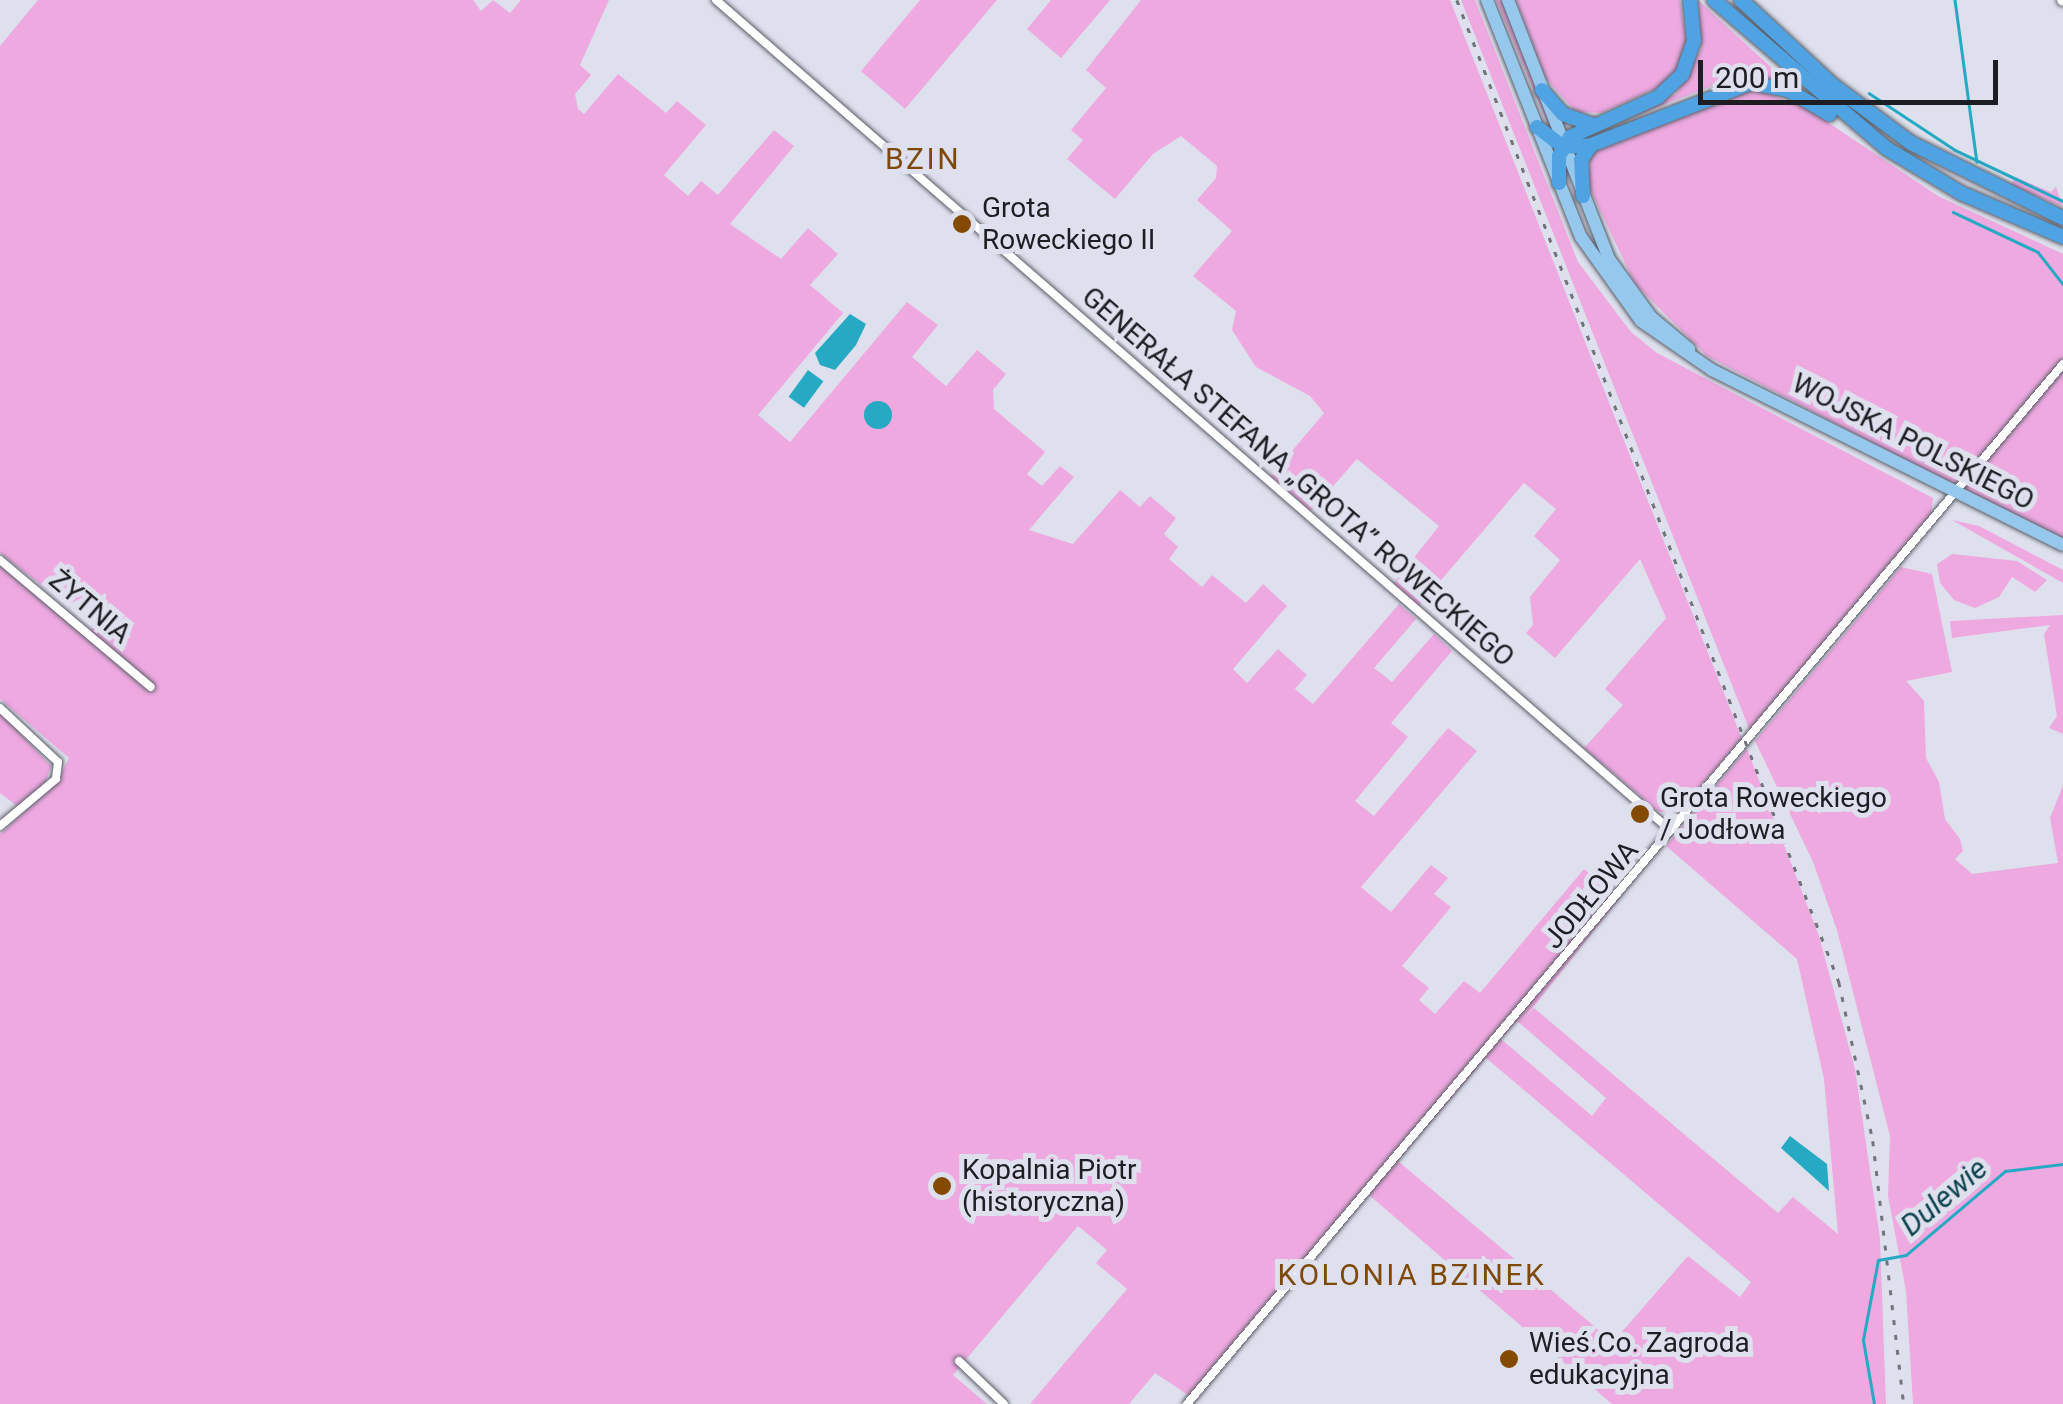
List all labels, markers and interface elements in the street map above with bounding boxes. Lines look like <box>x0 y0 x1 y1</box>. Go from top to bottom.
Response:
scale bar <box>1703 40 2003 102</box>
text: 200 m <box>1715 60 1799 95</box>
district label: BZIN <box>885 141 961 177</box>
place label: Grota Roweckiego II <box>982 191 1155 257</box>
marker: Grota Roweckiego II <box>951 213 973 235</box>
street label: GENERAŁA STEFANA „GROTA” ROWECKIEGO <box>1075 280 1521 674</box>
street label: WOJSKA POLSKIEGO <box>1786 366 2040 518</box>
street label: ŻYTNIA <box>42 563 138 651</box>
place label: Grota Roweckiego / Jodłowa <box>1660 781 1887 847</box>
marker: Grota Roweckiego / Jodłowa <box>1629 803 1651 825</box>
street label: JODŁOWA <box>1536 834 1646 956</box>
water label: Dulewie <box>1893 1150 1995 1244</box>
place label: Kopalnia Piotr (historyczna) <box>962 1153 1136 1219</box>
marker: Kopalnia Piotr (historyczna) <box>931 1175 953 1197</box>
district label: KOLONIA BZINEK <box>1278 1257 1546 1293</box>
place label: Wieś.Co. Zagroda edukacyjna <box>1529 1326 1750 1392</box>
marker: Wieś.Co. Zagroda edukacyjna <box>1498 1348 1520 1370</box>

